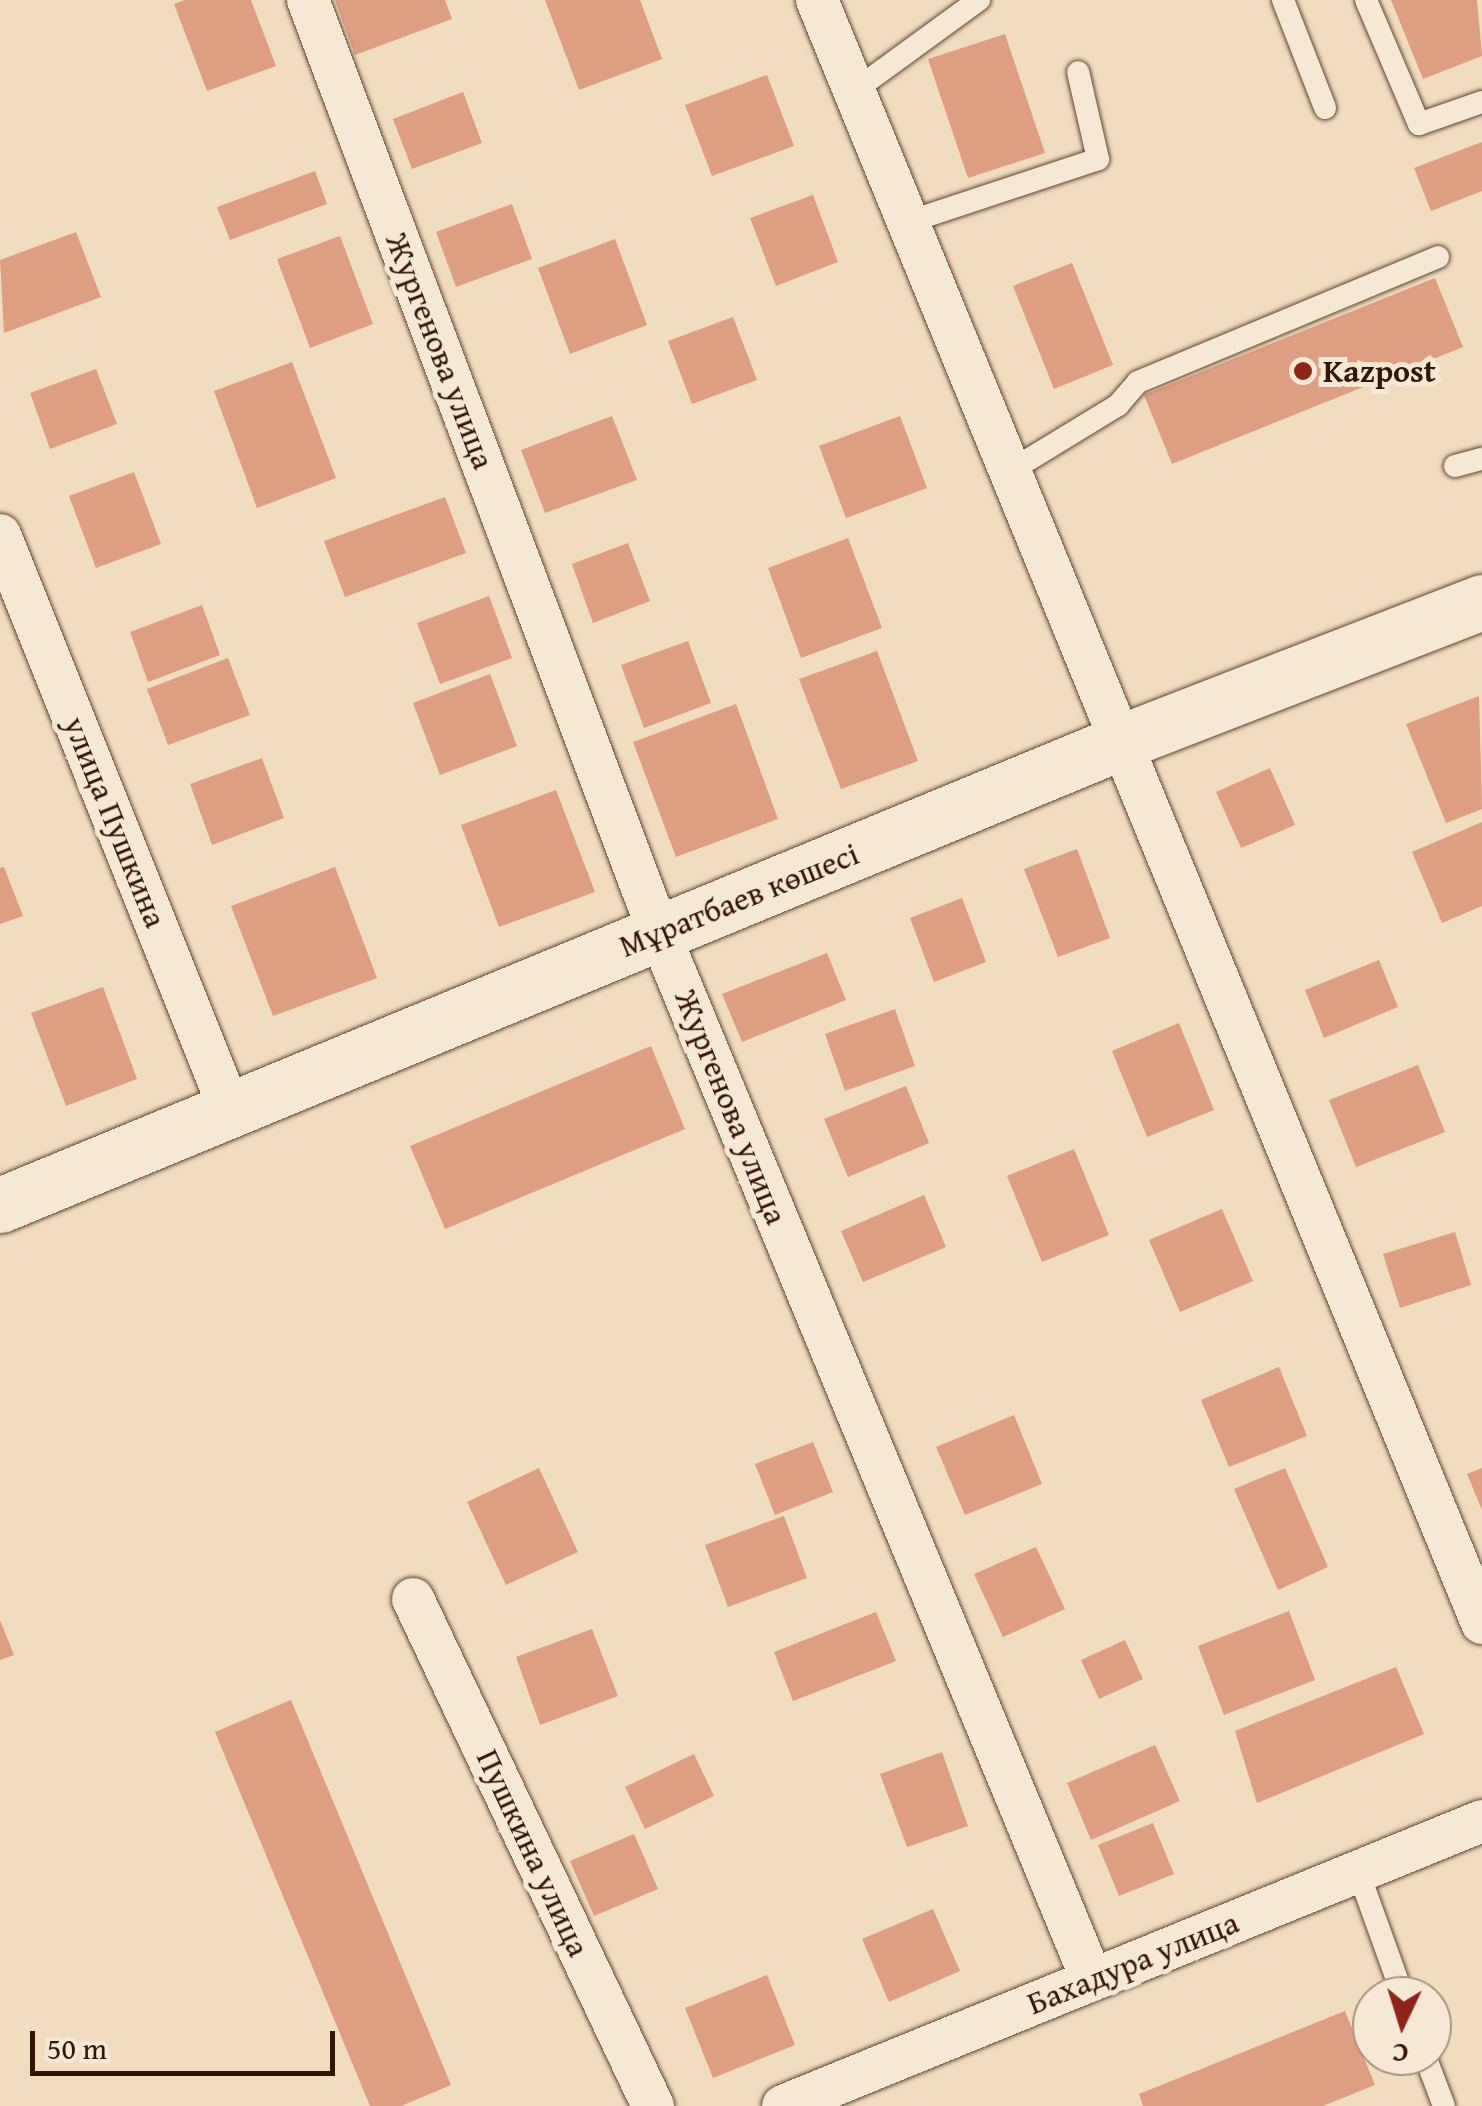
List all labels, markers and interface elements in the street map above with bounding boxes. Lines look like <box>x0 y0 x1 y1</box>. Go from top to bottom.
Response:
street label: Жургенова улица <box>377 228 503 474</box>
place label: Kazpost <box>1323 352 1436 390</box>
marker: Kazpost <box>1292 360 1314 382</box>
street label: улица Пушкина <box>55 711 175 933</box>
street label: Мұратбаев көшесі <box>614 834 864 966</box>
street label: Жургенова улица <box>666 984 796 1230</box>
street label: Пушкина улица <box>468 1743 598 1963</box>
street label: Бахадура улица <box>1022 1903 1244 2023</box>
north arrow <box>1352 1976 1452 2076</box>
scale bar <box>35 2011 340 2073</box>
text: 50 m <box>47 2026 107 2070</box>
text: С <box>1391 2033 1409 2075</box>

